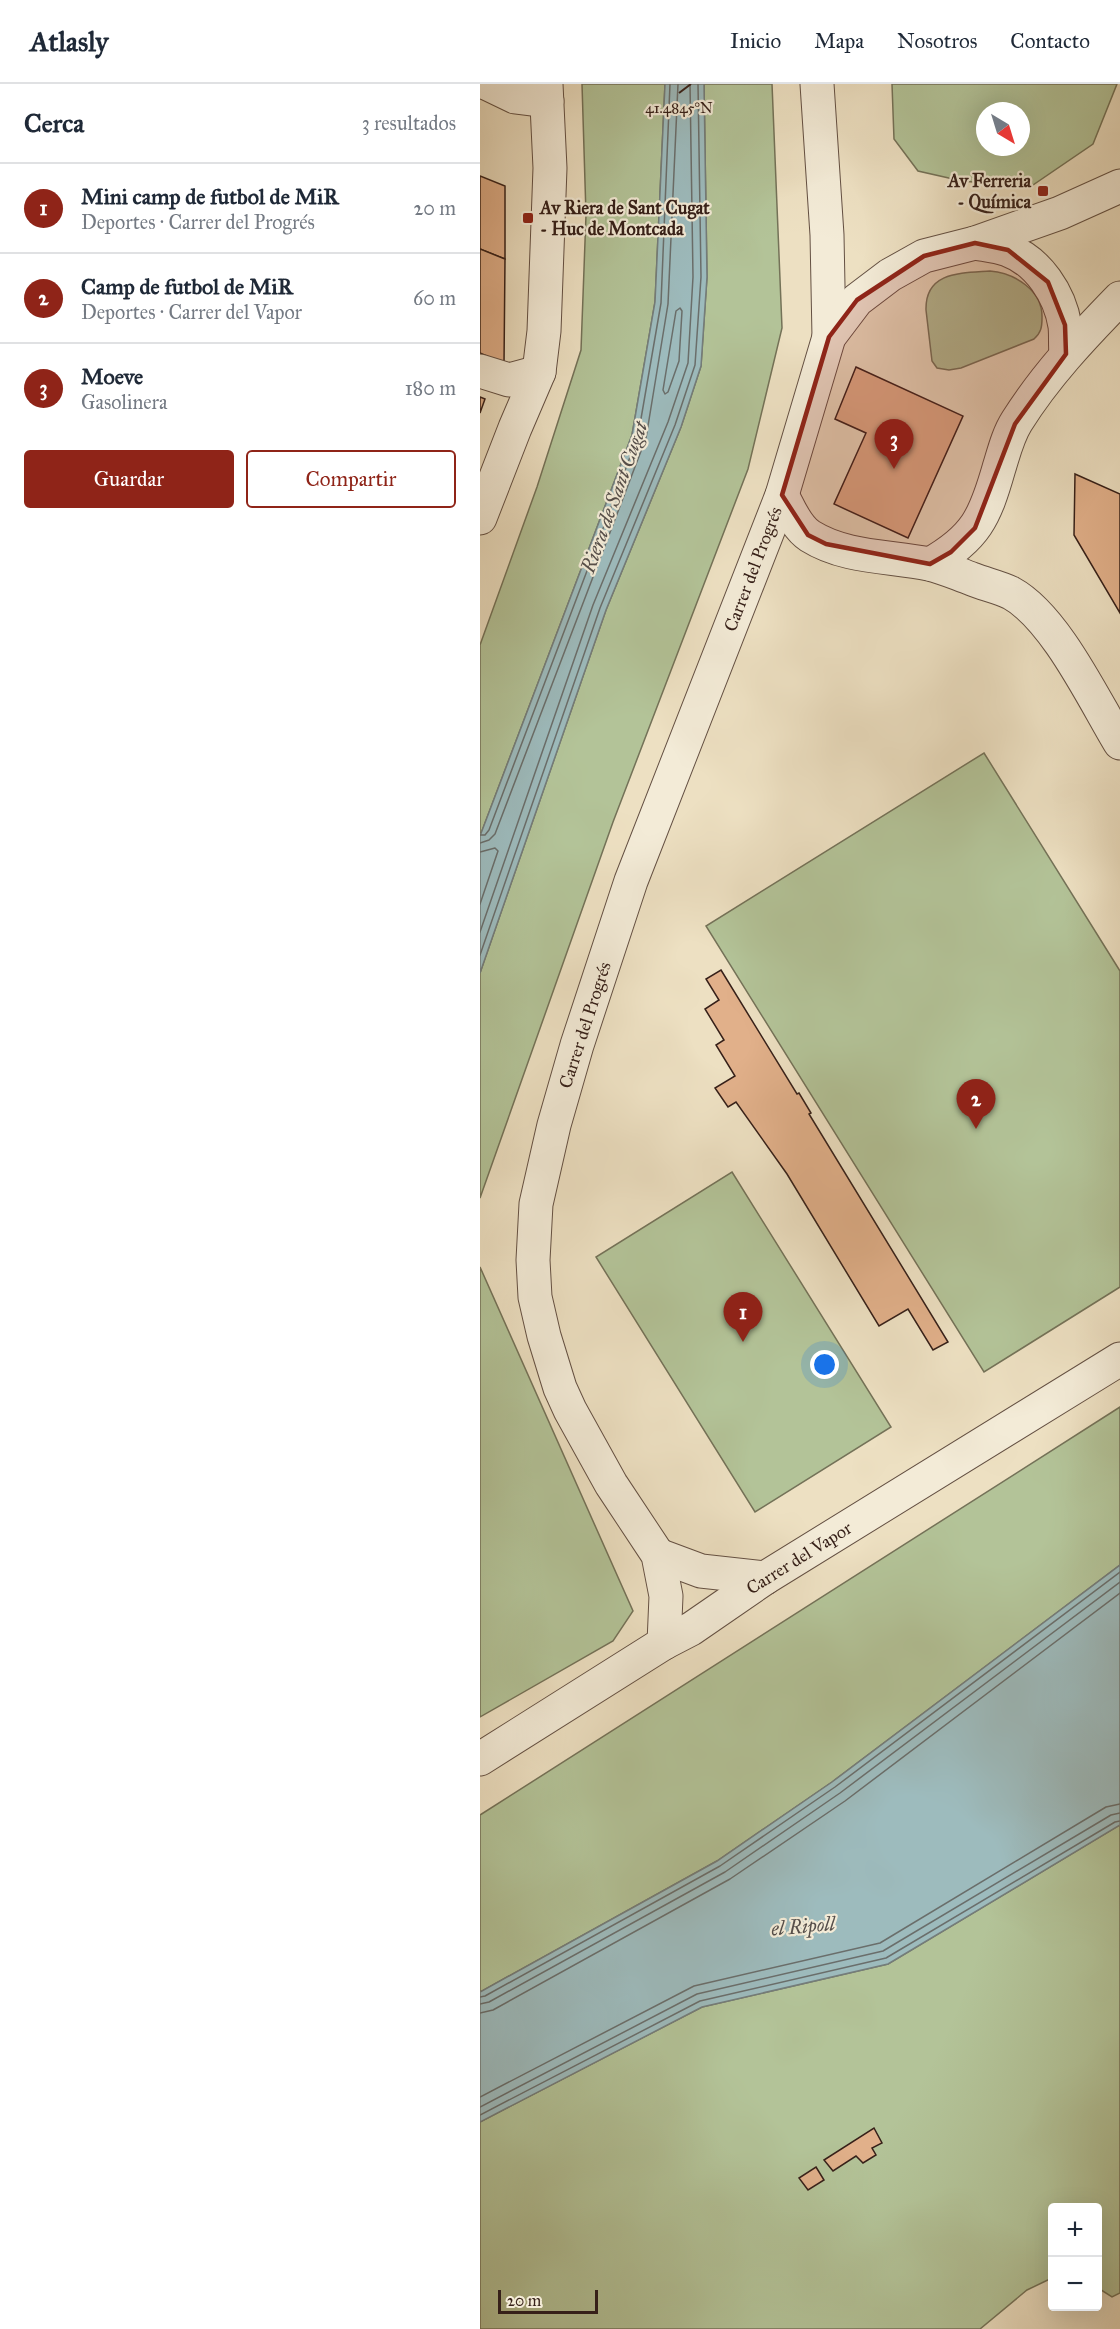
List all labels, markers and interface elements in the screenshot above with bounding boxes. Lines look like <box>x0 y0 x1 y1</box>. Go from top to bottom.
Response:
text: Atlasly <box>30 24 108 59</box>
text: Inicio <box>730 28 781 54</box>
text: Mapa <box>814 28 864 54</box>
text: Nosotros <box>897 28 977 54</box>
text: Contacto <box>1010 28 1090 54</box>
text: 41.4845°N <box>645 99 713 117</box>
north arrow <box>976 102 1030 156</box>
text: Cerca <box>24 107 84 139</box>
text: 3 resultados <box>362 111 456 135</box>
place label: Av Ferreria - Química <box>947 170 1031 214</box>
text: Mini camp de futbol de MiR <box>81 183 339 210</box>
marker: Av Ferreria - Química <box>1036 184 1050 198</box>
text: 1 <box>40 196 47 220</box>
text: 20 m <box>413 196 456 220</box>
place label: Av Riera de Sant Cugat - Huc de Montcada <box>539 197 710 240</box>
text: Deportes · Carrer del Progrés <box>81 210 315 234</box>
marker: Av Riera de Sant Cugat - Huc de Montcada <box>521 211 535 225</box>
text: Camp de futbol de MiR <box>81 273 293 300</box>
text: 2 <box>39 286 48 310</box>
text: 60 m <box>413 286 456 310</box>
text: Deportes · Carrer del Vapor <box>81 300 302 324</box>
text: Moeve <box>81 363 143 390</box>
text: 3 <box>40 376 48 400</box>
text: 180 m <box>405 376 456 400</box>
text: Gasolinera <box>81 390 168 414</box>
water label: Riera de Sant Cugat <box>575 416 653 577</box>
pin: 3 <box>874 420 914 469</box>
button: Guardar <box>24 450 234 508</box>
button: Compartir <box>246 450 456 508</box>
street label: Carrer del Progrés <box>719 504 788 635</box>
street label: Carrer del Progrés <box>554 959 617 1091</box>
pin: 2 <box>956 1080 996 1129</box>
pin: 1 <box>724 1292 762 1342</box>
your location <box>810 1350 839 1379</box>
street label: Carrer del Vapor <box>742 1517 856 1599</box>
water label: el Ripoll <box>770 1911 838 1942</box>
map controls <box>1048 2203 1102 2311</box>
button: + <box>1048 2203 1102 2257</box>
button: − <box>1048 2257 1102 2311</box>
scale bar <box>498 2287 598 2314</box>
text: 20 m <box>507 2291 541 2310</box>

